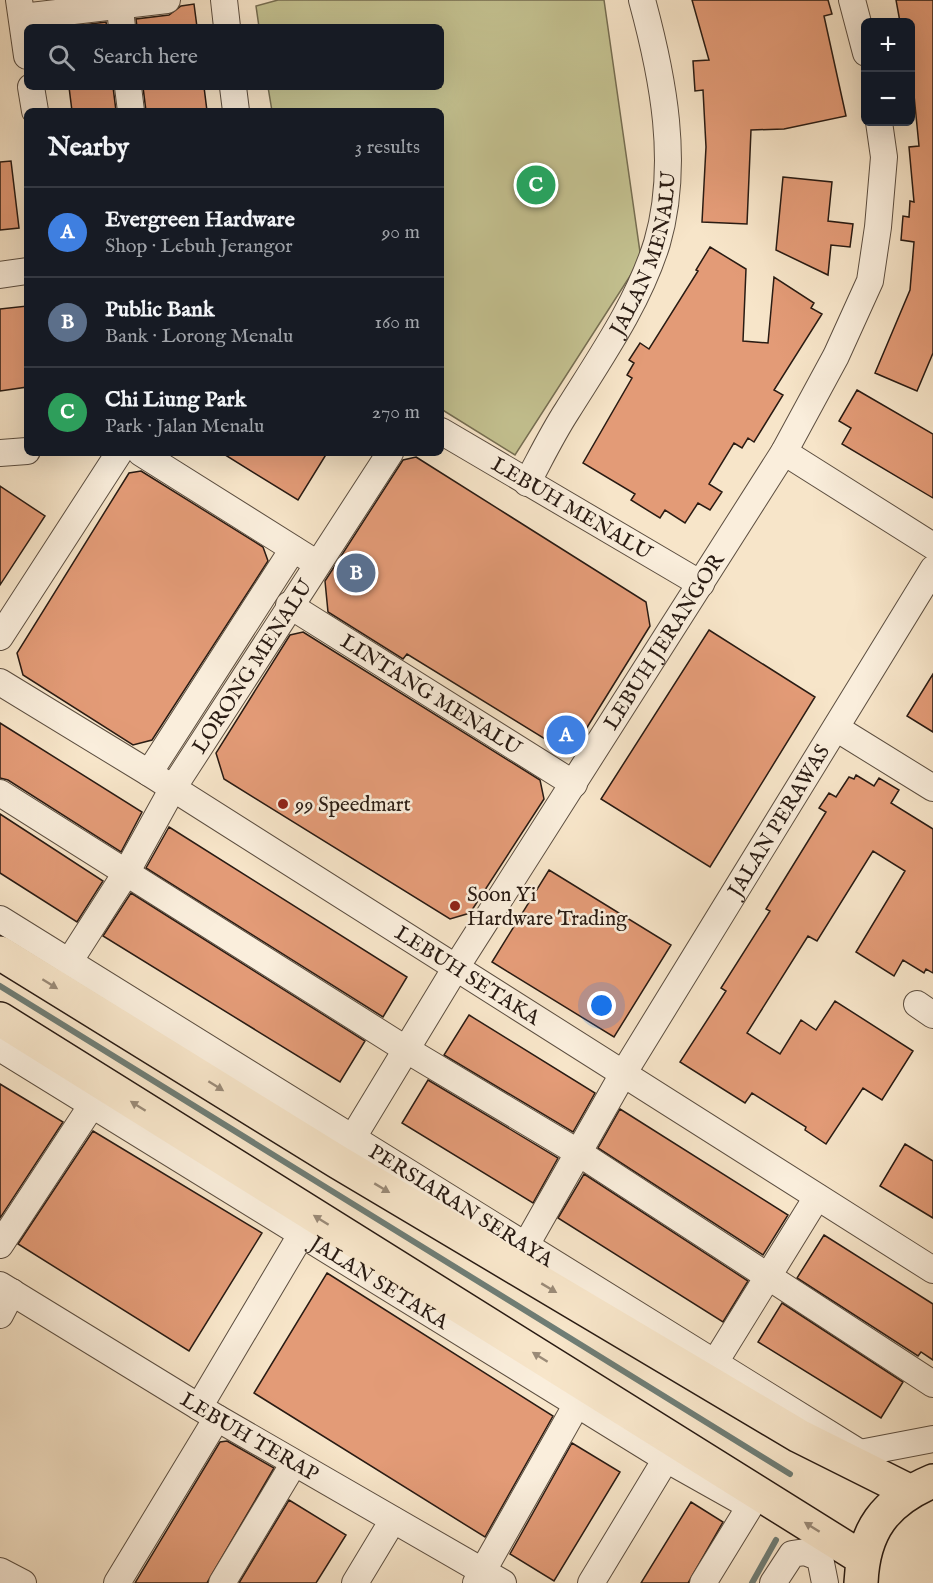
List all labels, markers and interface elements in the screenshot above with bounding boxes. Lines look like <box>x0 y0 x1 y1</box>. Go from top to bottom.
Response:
map controls <box>861 18 915 126</box>
button: + <box>861 18 915 72</box>
search box <box>24 24 444 90</box>
icon: search <box>45 41 78 74</box>
text: Search here <box>93 43 198 71</box>
button: − <box>861 72 915 126</box>
text: Nearby <box>48 131 129 164</box>
text: 3 results <box>355 135 420 160</box>
pin: C <box>516 162 556 207</box>
street label: JALAN MENALU <box>604 170 683 343</box>
text: Evergreen Hardware <box>105 206 295 234</box>
text: A <box>61 220 74 245</box>
text: 90 m <box>382 220 420 245</box>
text: Shop · Lebuh Jerangor <box>105 234 292 259</box>
text: Public Bank <box>105 296 214 324</box>
text: B <box>61 310 74 335</box>
text: 160 m <box>374 310 420 335</box>
text: Bank · Lorong Menalu <box>105 324 293 349</box>
text: Chi Liung Park <box>105 386 246 414</box>
text: C <box>60 400 75 425</box>
text: 270 m <box>372 400 420 425</box>
text: Park · Jalan Menalu <box>105 414 264 439</box>
street label: LEBUH MENALU <box>486 452 657 567</box>
street label: LEBUH JERANGOR <box>598 548 732 736</box>
pin: B <box>336 550 376 596</box>
street label: LORONG MENALU <box>187 575 320 759</box>
street label: LINTANG MENALU <box>335 629 526 763</box>
pin: A <box>546 712 586 758</box>
street label: JALAN PERAWAS <box>722 740 837 904</box>
place label: 99 Speedmart <box>294 792 411 819</box>
marker: 99 Speedmart <box>276 797 290 811</box>
place label: Soon Yi Hardware Trading <box>467 882 628 933</box>
marker: Soon Yi Hardware Trading <box>448 899 462 913</box>
street label: LEBUH SETAKA <box>389 920 545 1033</box>
one-way arrow <box>42 978 58 989</box>
your location <box>587 991 616 1020</box>
one-way arrow <box>207 1081 224 1092</box>
one-way arrow <box>130 1100 146 1111</box>
street label: PERSIARAN SERAYA <box>363 1139 559 1275</box>
one-way arrow <box>374 1183 390 1194</box>
one-way arrow <box>313 1215 330 1226</box>
street label: JALAN SETAKA <box>303 1230 454 1337</box>
one-way arrow <box>541 1283 558 1293</box>
one-way arrow <box>532 1351 548 1362</box>
street label: LEBUH TERAP <box>175 1387 323 1489</box>
one-way arrow <box>805 1521 821 1533</box>

